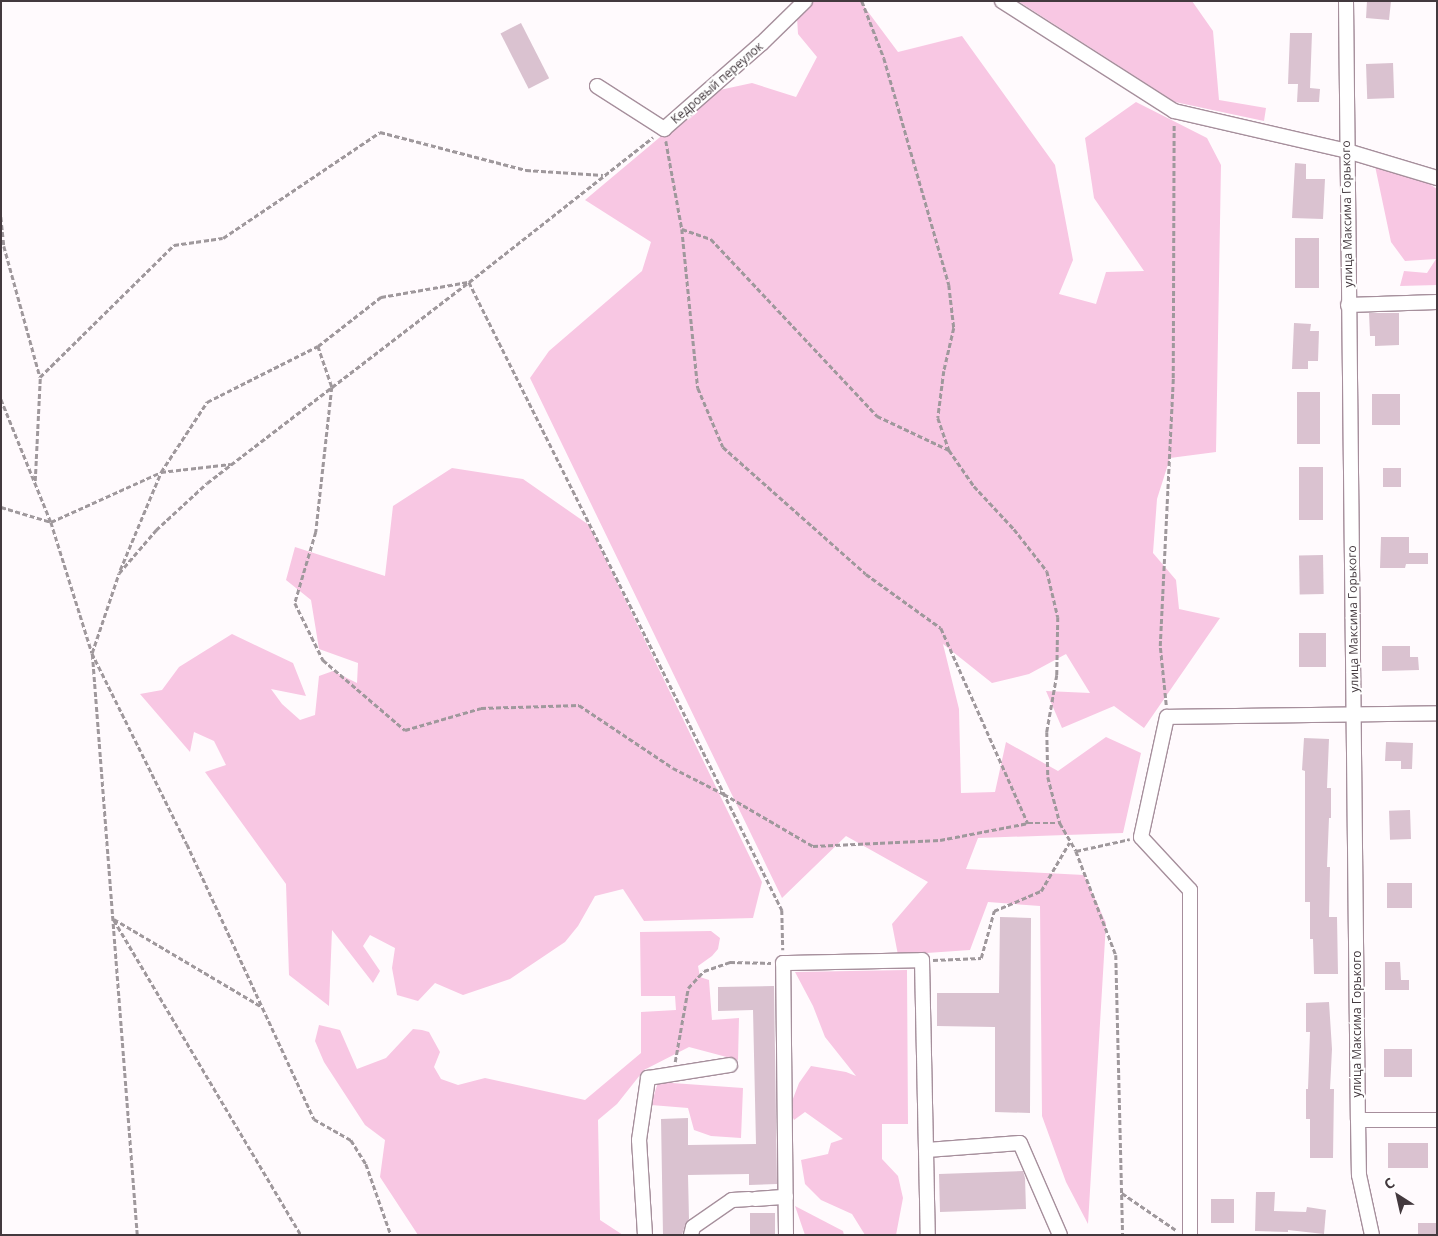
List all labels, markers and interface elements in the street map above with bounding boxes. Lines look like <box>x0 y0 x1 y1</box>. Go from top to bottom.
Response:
street label: Кедровый переулок <box>668 39 766 127</box>
street label: улица Максима Горького <box>1339 140 1355 288</box>
street label: улица Максима Горького <box>1345 545 1361 693</box>
street label: улица Максима Горького <box>1350 950 1364 1098</box>
north arrow <box>1373 1171 1423 1221</box>
text: С <box>1380 1173 1398 1194</box>

